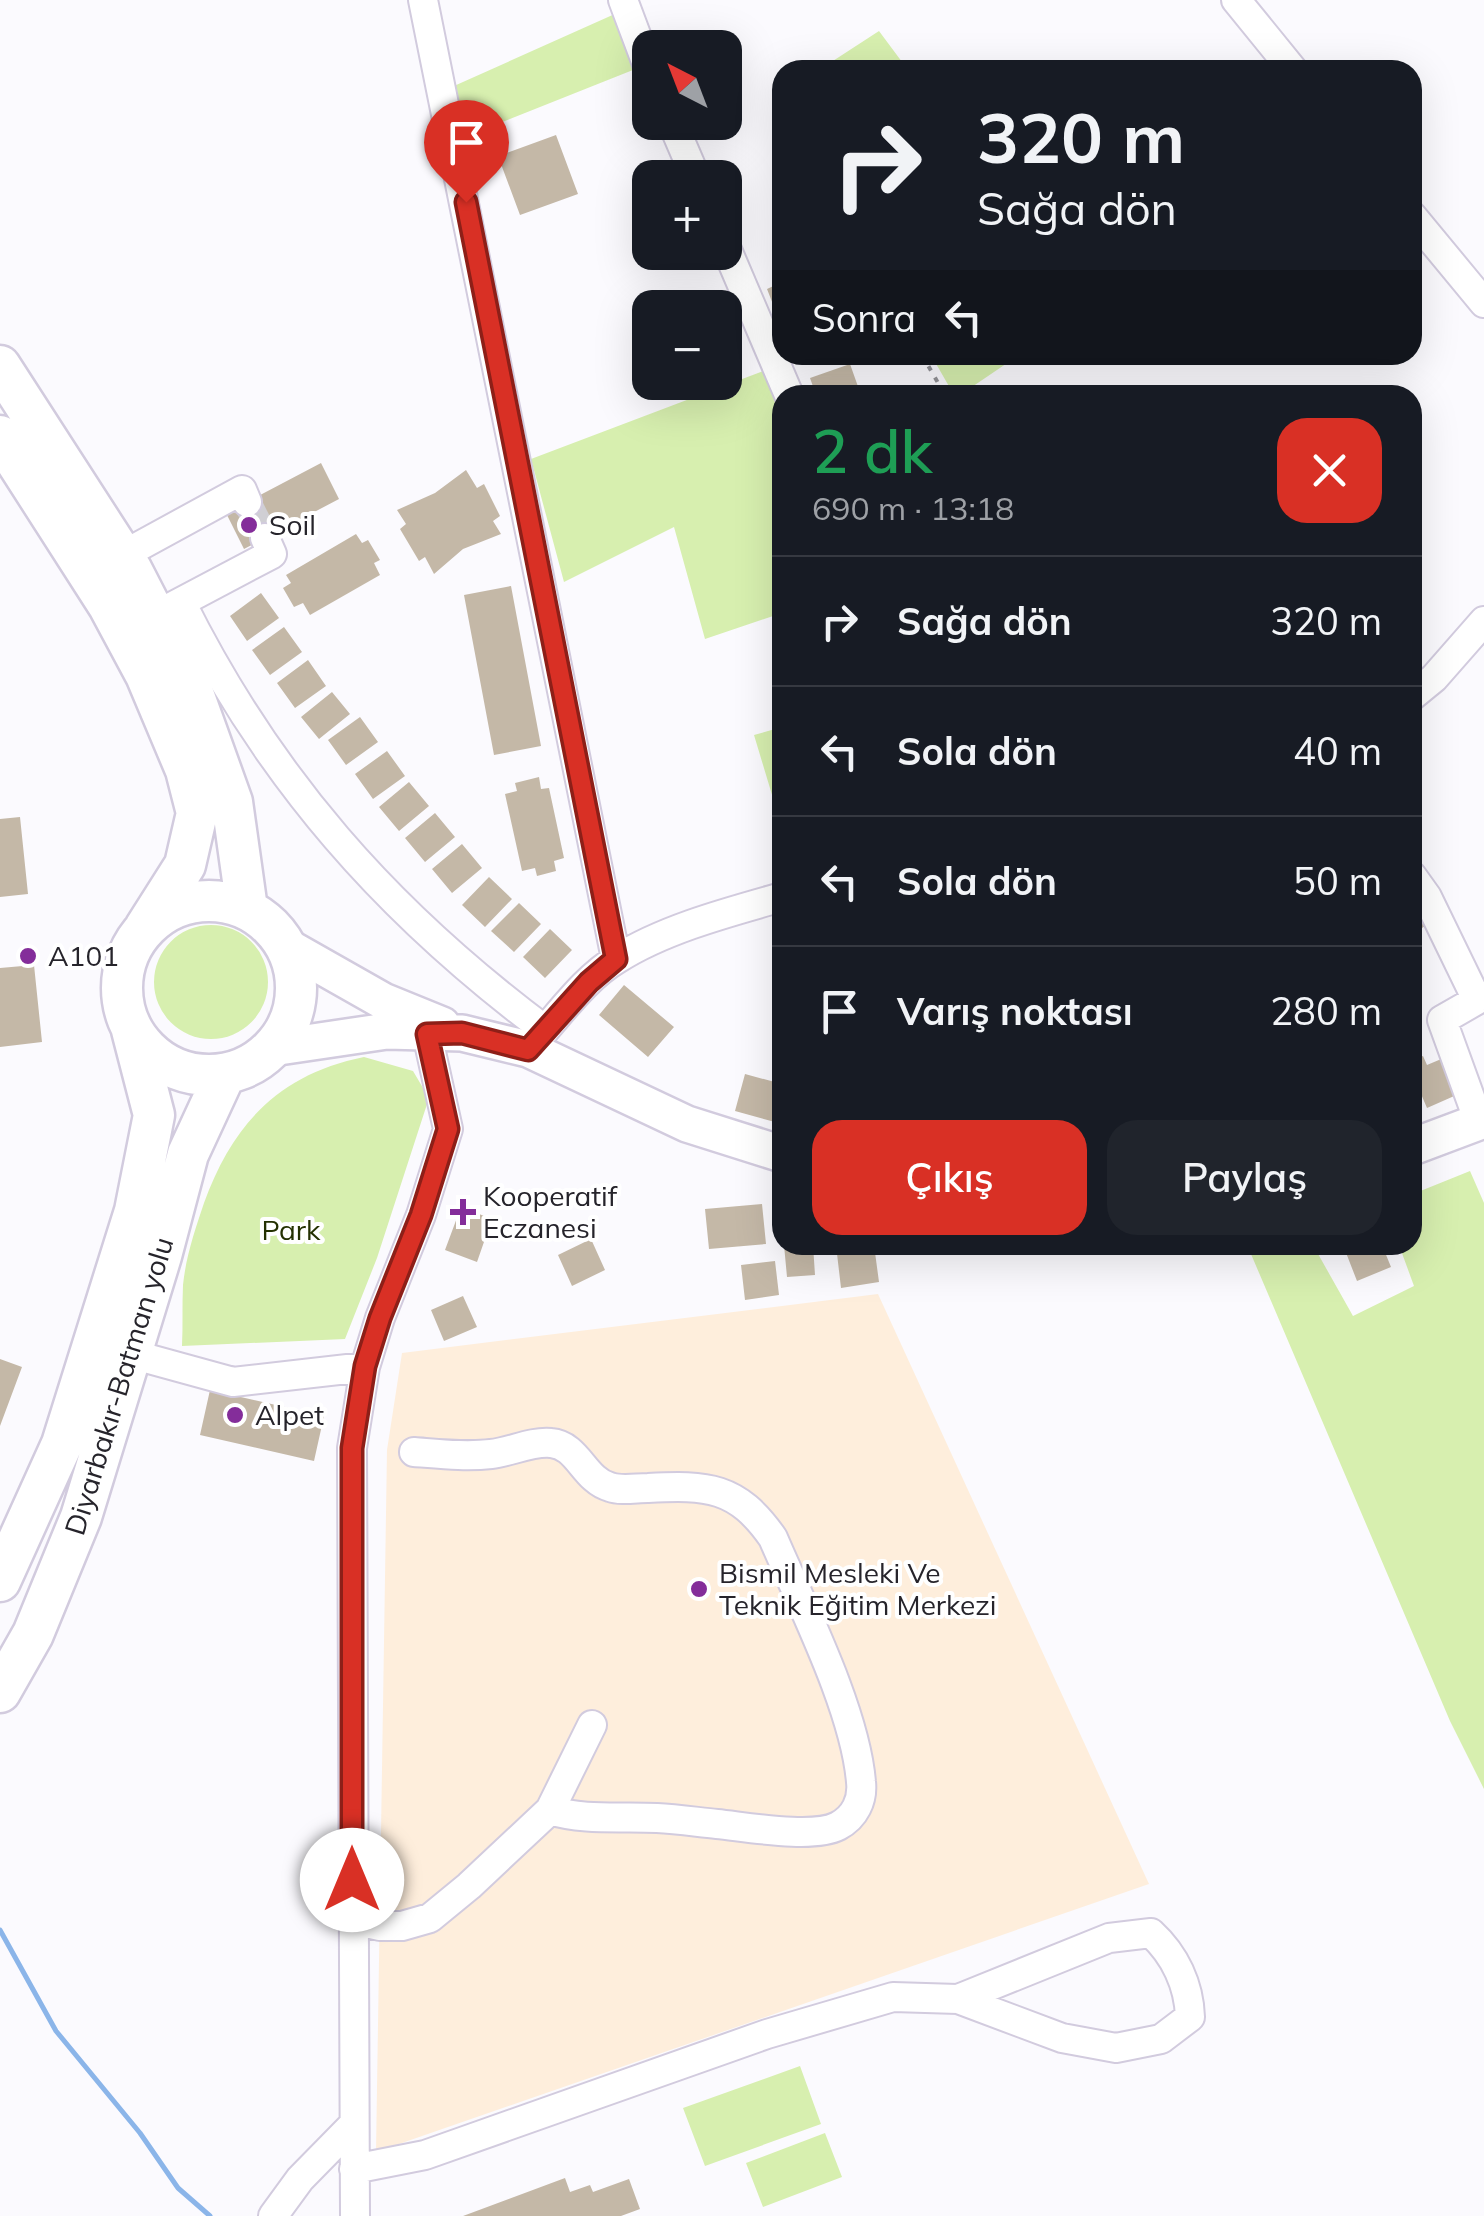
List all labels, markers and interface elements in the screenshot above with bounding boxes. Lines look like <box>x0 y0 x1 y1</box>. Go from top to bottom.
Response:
north arrow <box>632 30 742 140</box>
map controls <box>632 30 742 400</box>
text: 320 m <box>977 93 1185 181</box>
pin <box>424 100 509 203</box>
icon: right <box>812 100 942 230</box>
icon: arrive <box>439 115 494 170</box>
button: + <box>632 160 742 270</box>
text: Sağa dön <box>977 180 1177 236</box>
button: − <box>632 290 742 400</box>
icon: left <box>936 290 991 345</box>
text: Sonra <box>812 294 916 342</box>
text: 2 dk <box>812 413 932 488</box>
button: close <box>1277 418 1382 523</box>
text: 690 m · 13:18 <box>812 488 1014 528</box>
place label: Soil <box>269 507 316 542</box>
marker: Soil <box>238 514 260 536</box>
icon: right <box>812 594 867 649</box>
text: Sağa dön <box>897 597 1072 645</box>
text: 320 m <box>1270 597 1382 645</box>
icon: left <box>812 724 867 779</box>
text: Sola dön <box>897 727 1057 775</box>
text: 40 m <box>1293 727 1382 775</box>
icon: left <box>812 854 867 909</box>
text: Sola dön <box>897 857 1057 905</box>
text: 50 m <box>1293 857 1382 905</box>
place label: A101 <box>48 938 119 973</box>
marker: A101 <box>17 945 39 967</box>
icon: arrive <box>812 984 867 1039</box>
text: Varış noktası <box>897 987 1133 1035</box>
text: 280 m <box>1270 987 1382 1035</box>
button: Çıkış <box>812 1120 1087 1235</box>
button: Paylaş <box>1107 1120 1382 1235</box>
place label: Kooperatif Eczanesi <box>483 1178 618 1245</box>
marker: Kooperatif Eczanesi <box>452 1201 474 1223</box>
park label: Park <box>262 1212 321 1247</box>
street label: Diyarbakır-Batman yolu <box>57 1233 181 1539</box>
place label: Alpet <box>255 1397 324 1432</box>
marker: Alpet <box>224 1404 246 1426</box>
place label: Bismil Mesleki Ve Teknik Eğitim Merkezi <box>719 1555 996 1622</box>
marker: Bismil Mesleki Ve Teknik Eğitim Merkezi <box>688 1578 710 1600</box>
position arrow <box>300 1828 404 1932</box>

